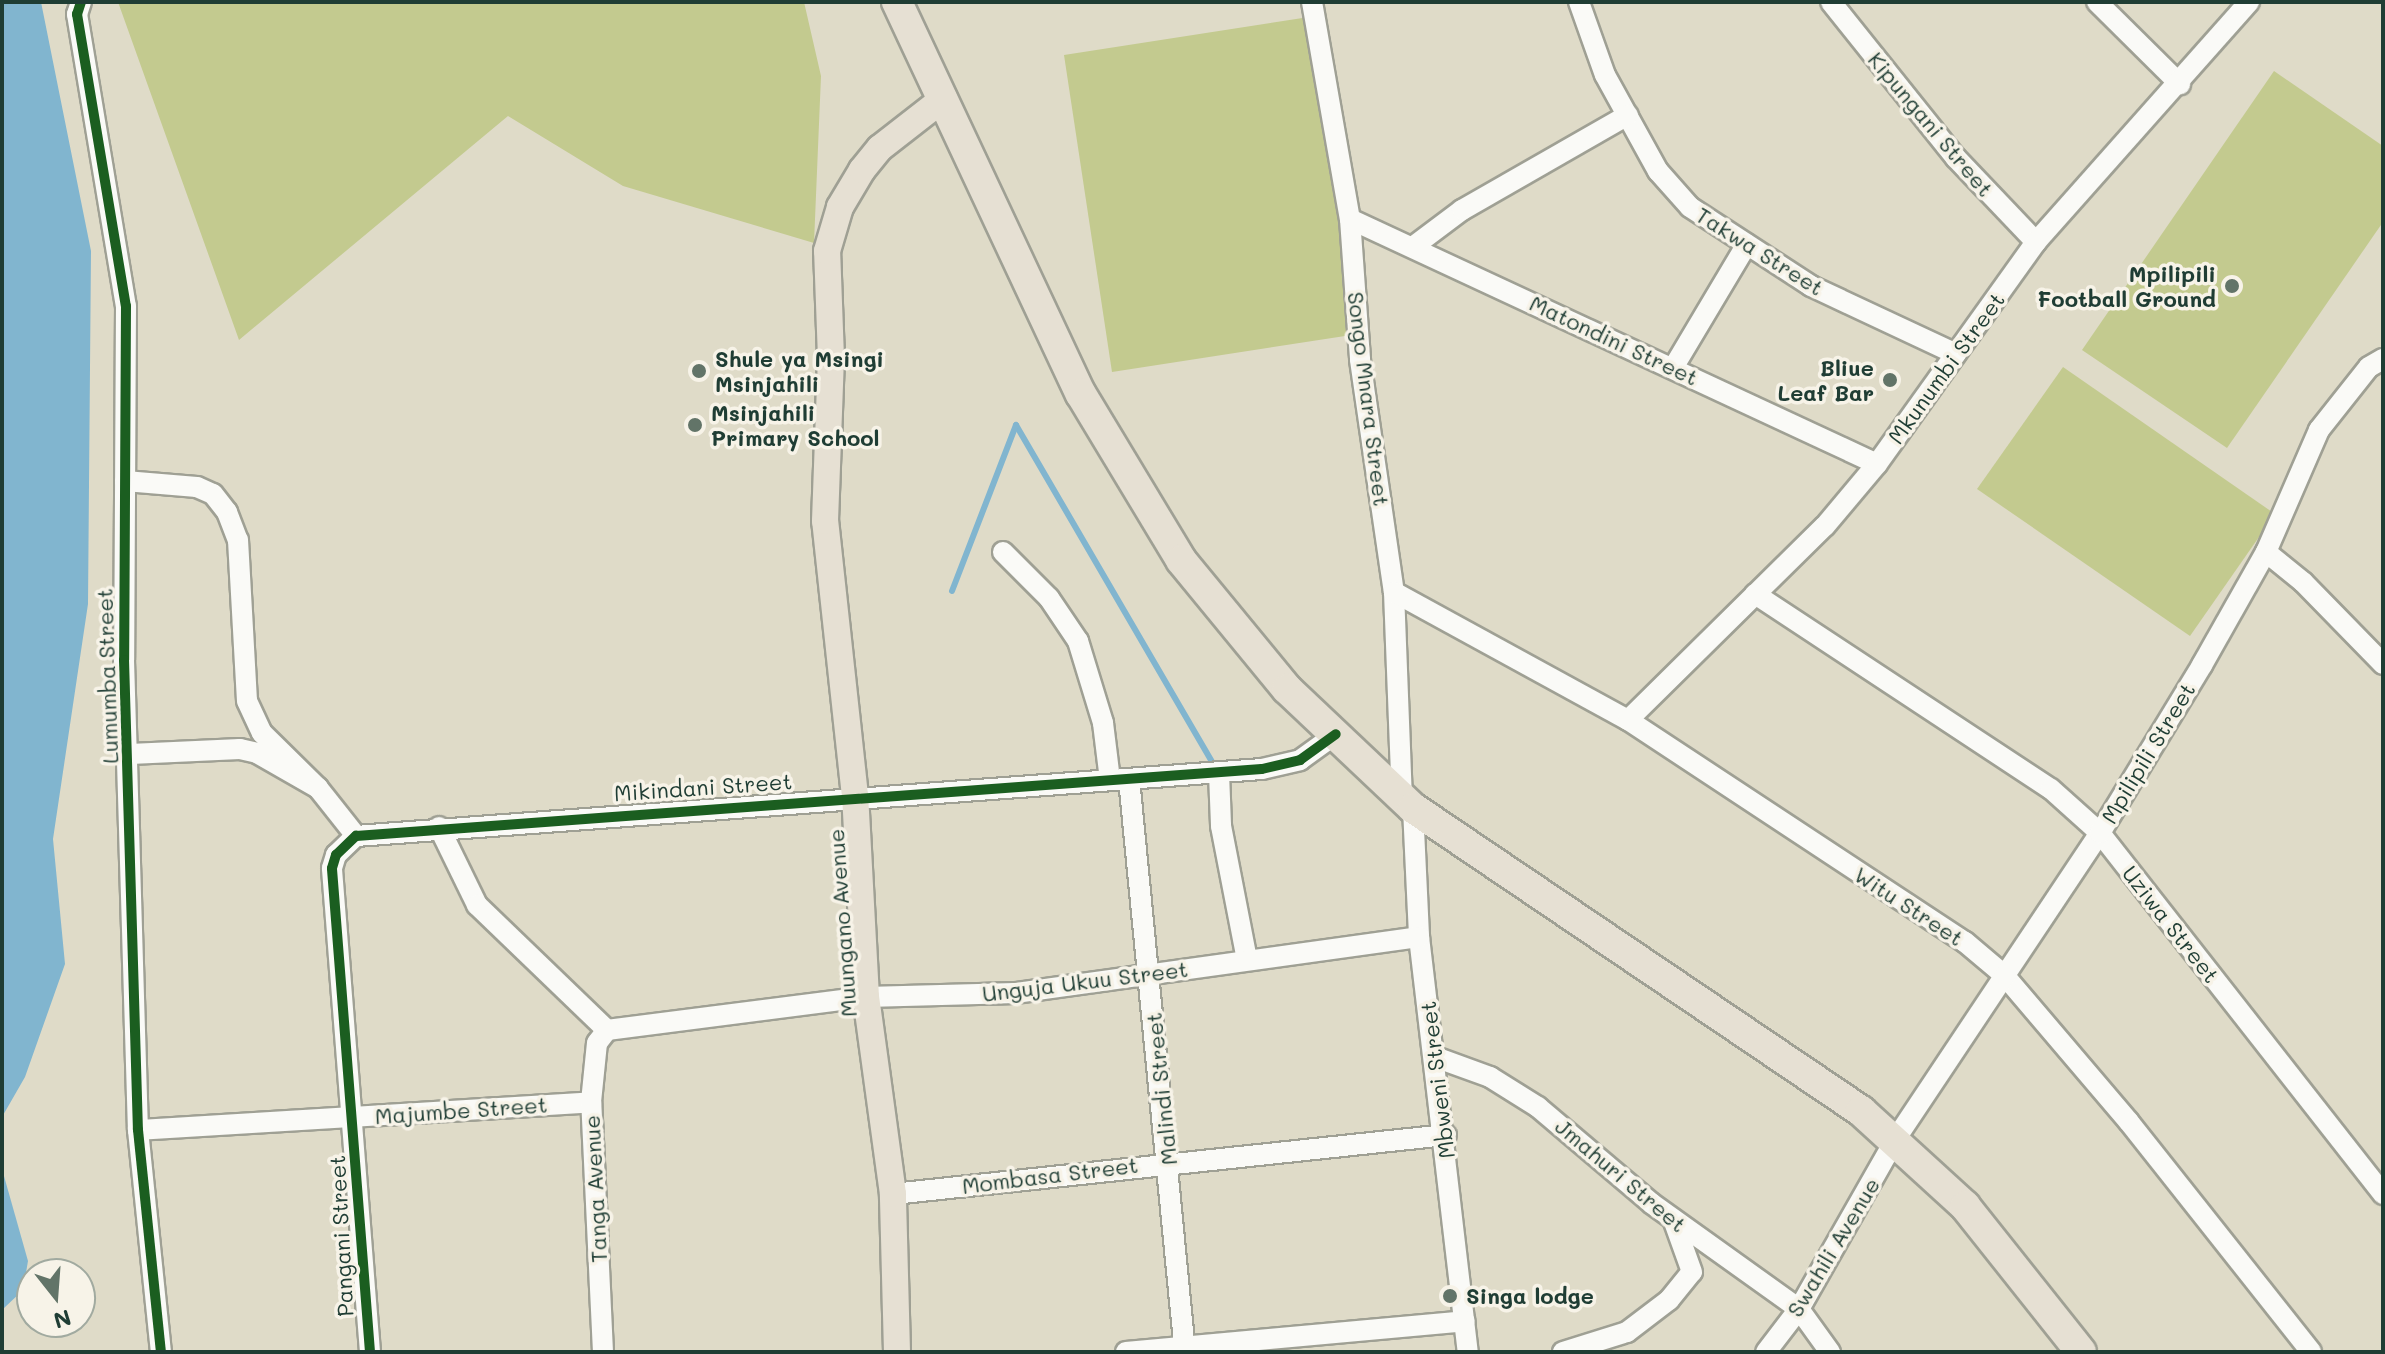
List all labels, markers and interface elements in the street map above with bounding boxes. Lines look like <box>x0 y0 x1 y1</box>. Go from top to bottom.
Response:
street label: Kipungani Street <box>1863 46 1999 202</box>
street label: Takwa Street <box>1691 201 1829 301</box>
place label: Mpilipili Football Ground <box>2037 260 2216 312</box>
marker: Mpilipili Football Ground <box>2223 277 2241 295</box>
street label: Mkunumbi Street <box>1882 287 2010 449</box>
street label: Matondini Street <box>1526 289 1702 391</box>
street label: Songo Mnara Street <box>1343 290 1395 508</box>
place label: Shule ya Msingi Msinjahili <box>715 345 884 396</box>
place label: Bliue Leaf Bar <box>1777 354 1874 406</box>
marker: Shule ya Msingi Msinjahili <box>690 362 708 380</box>
marker: Bliue Leaf Bar <box>1881 371 1899 389</box>
place label: Msinjahili Primary School <box>711 399 880 450</box>
marker: Msinjahili Primary School <box>686 416 704 434</box>
street label: Lumumba Street <box>91 588 123 764</box>
street label: Mpilipili Street <box>2096 678 2200 828</box>
street label: Mikindani Street <box>613 768 793 806</box>
street label: Muungano Avenue <box>822 828 862 1018</box>
street label: Uziwa Street <box>2117 860 2225 988</box>
street label: Witu Street <box>1849 861 1969 951</box>
street label: Unguja Ukuu Street <box>981 955 1189 1007</box>
street label: Mbweni Street <box>1414 1000 1460 1160</box>
street label: Malindi Street <box>1140 1011 1182 1167</box>
street label: Majumbe Street <box>374 1091 548 1129</box>
street label: Jmahuri Street <box>1550 1113 1692 1237</box>
street label: Tanga Avenue <box>578 1115 612 1263</box>
street label: Mombasa Street <box>960 1151 1140 1199</box>
street label: Pangani Street <box>324 1155 358 1317</box>
street label: Swahili Avenue <box>1781 1173 1885 1321</box>
north arrow <box>16 1258 96 1338</box>
place label: Singa lodge <box>1466 1283 1594 1309</box>
marker: Singa lodge <box>1441 1287 1459 1305</box>
text: N <box>50 1303 75 1336</box>

